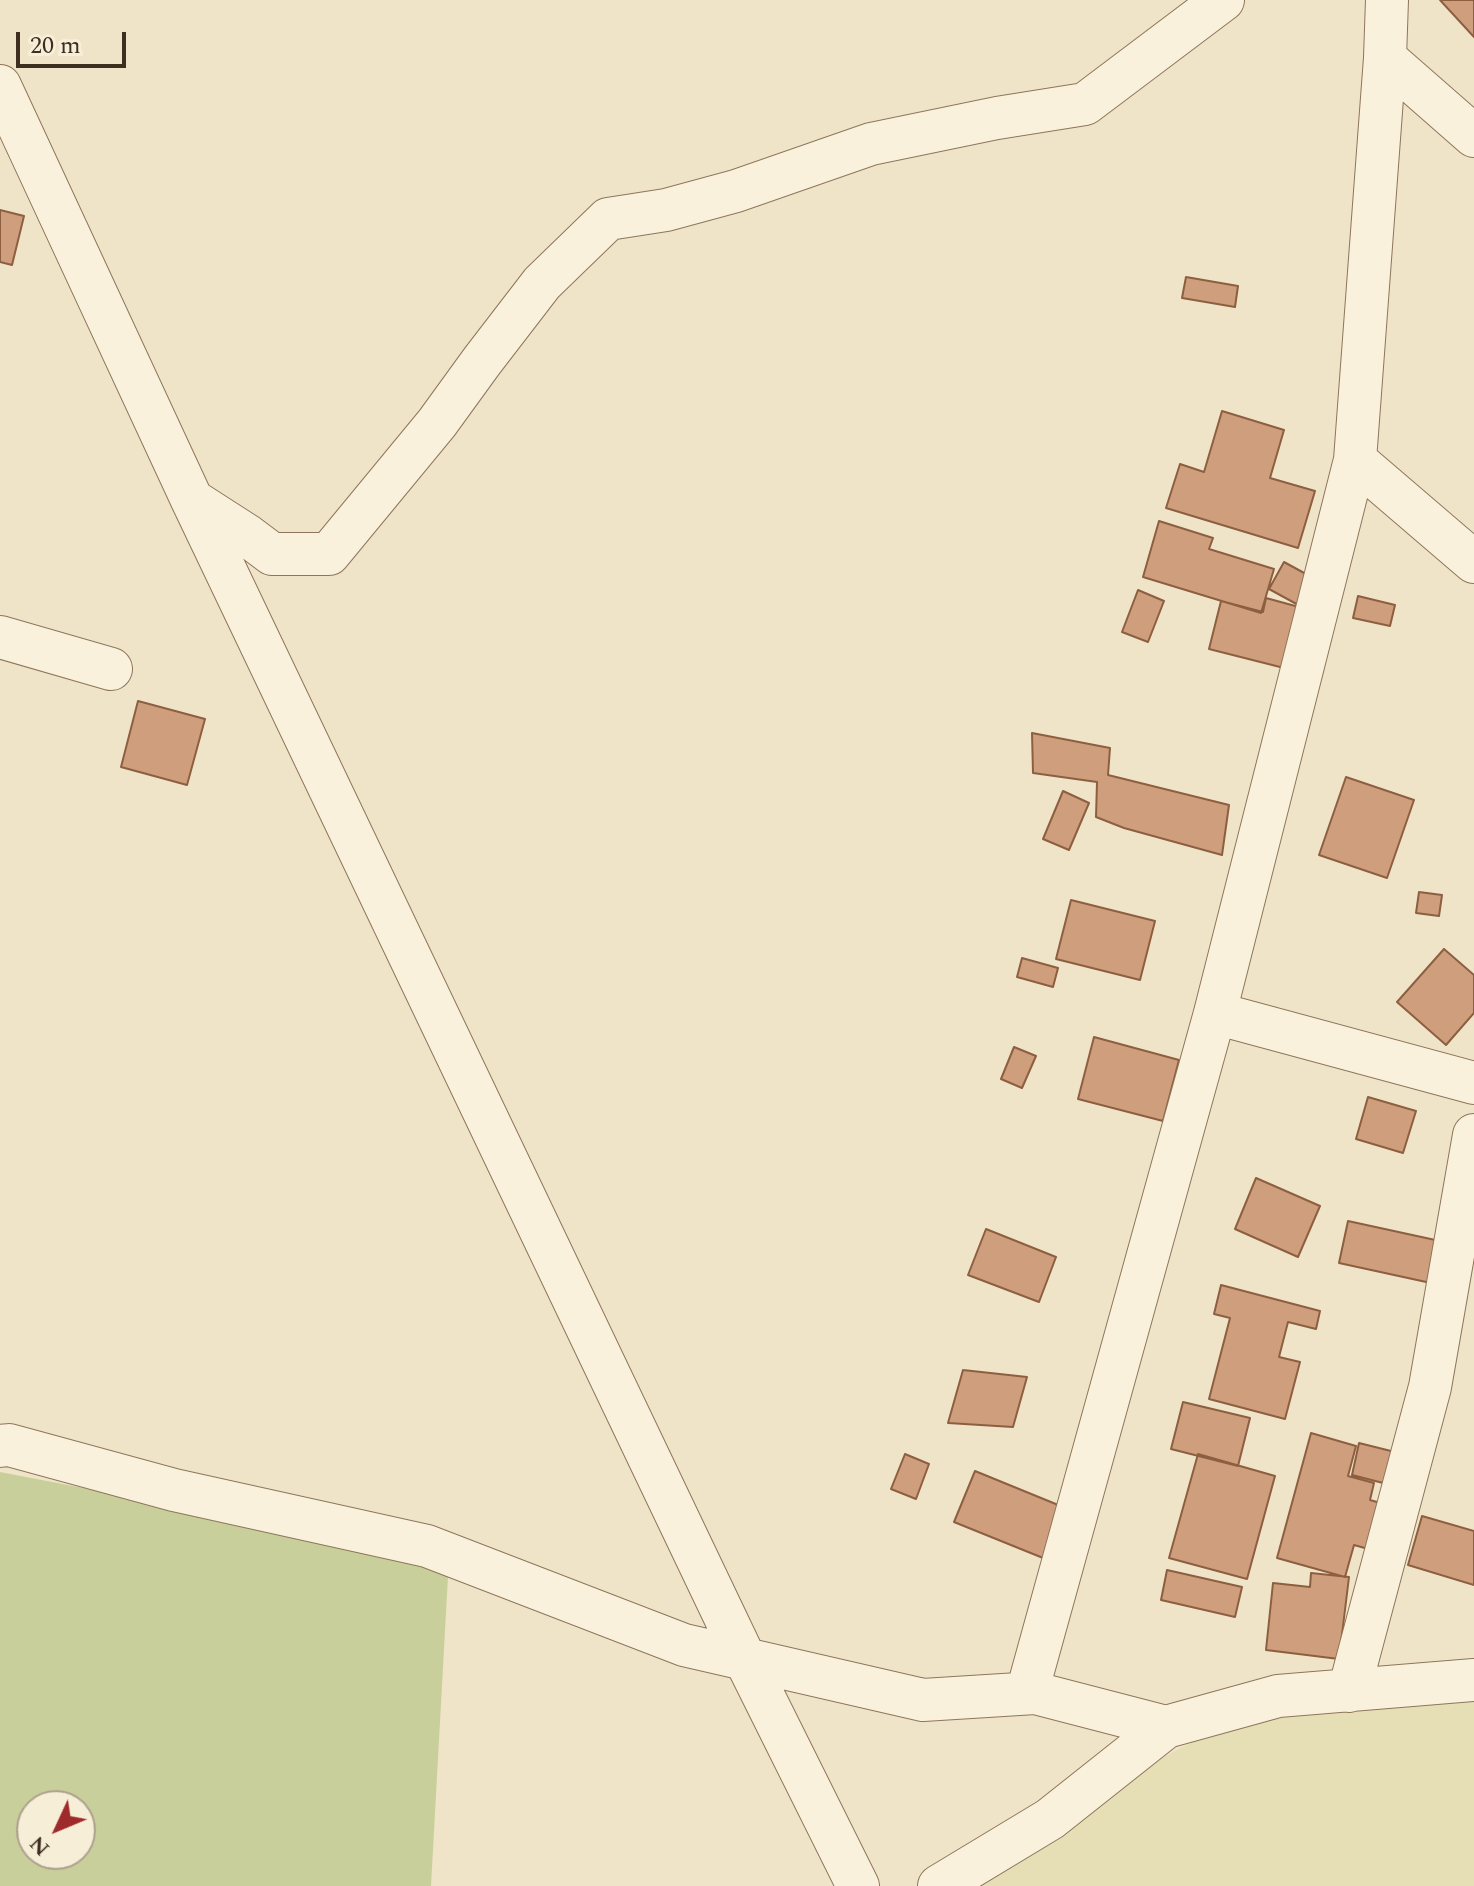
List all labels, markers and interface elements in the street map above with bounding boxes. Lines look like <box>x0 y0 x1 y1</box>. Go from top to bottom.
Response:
scale bar <box>20 16 130 66</box>
text: 20 m <box>30 28 81 64</box>
north arrow <box>16 1790 96 1870</box>
text: N <box>22 1828 58 1864</box>

